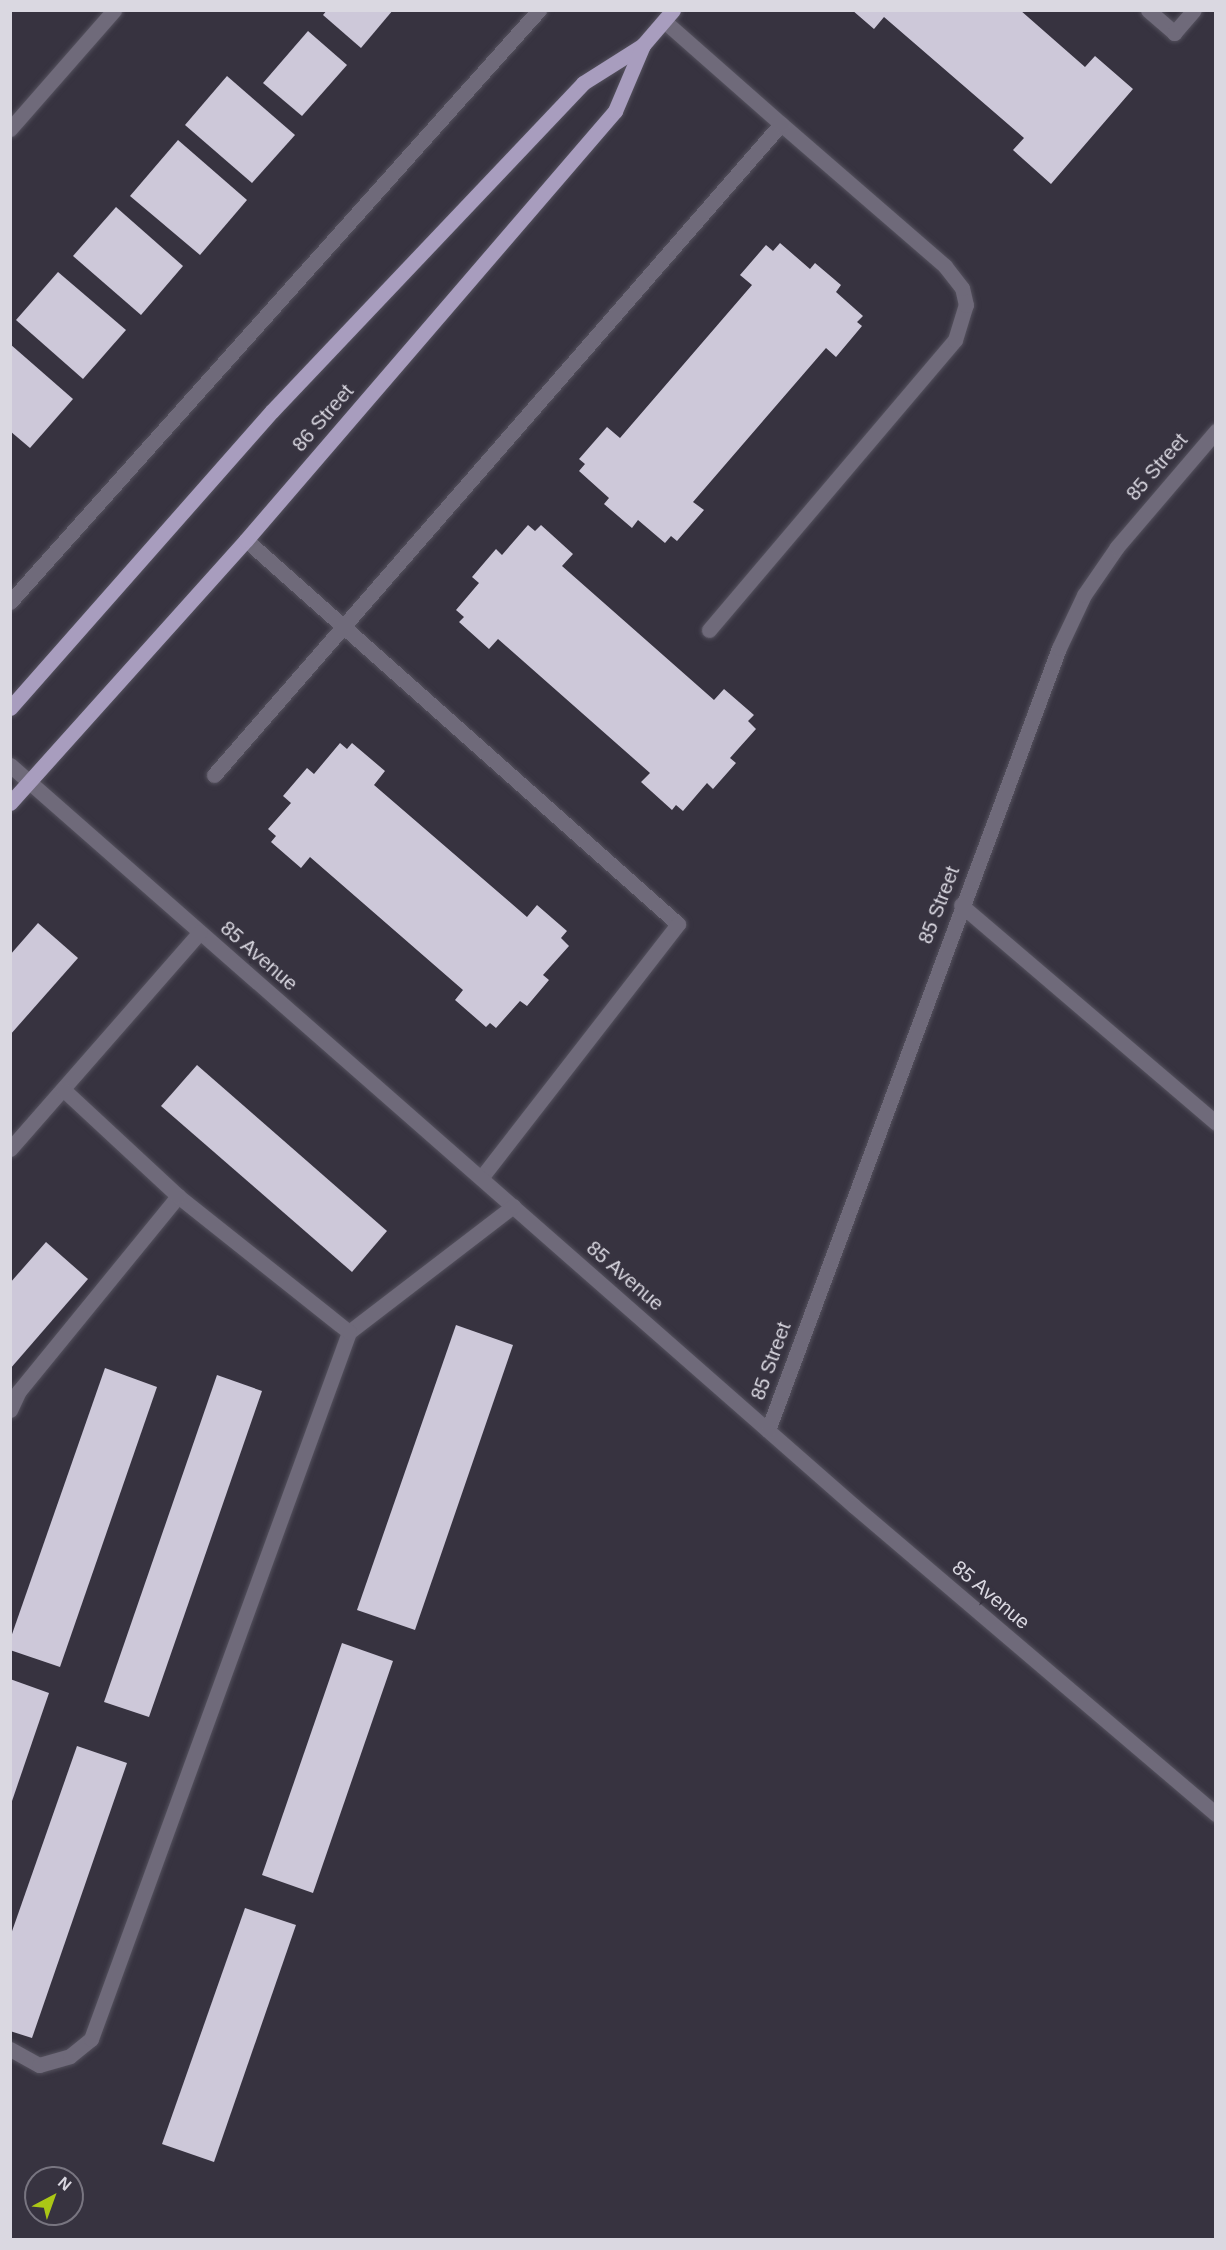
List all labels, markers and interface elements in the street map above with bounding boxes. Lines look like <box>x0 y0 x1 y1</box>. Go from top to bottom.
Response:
street label: 86 Street <box>287 380 359 456</box>
street label: 85 Street <box>1121 429 1193 505</box>
street label: 85 Street <box>913 863 965 947</box>
street label: 85 Avenue <box>215 916 303 996</box>
street label: 85 Avenue <box>581 1236 669 1316</box>
street label: 85 Street <box>746 1319 796 1403</box>
street label: 85 Avenue <box>947 1555 1035 1635</box>
north arrow <box>24 2166 84 2226</box>
text: N <box>55 2173 75 2194</box>

